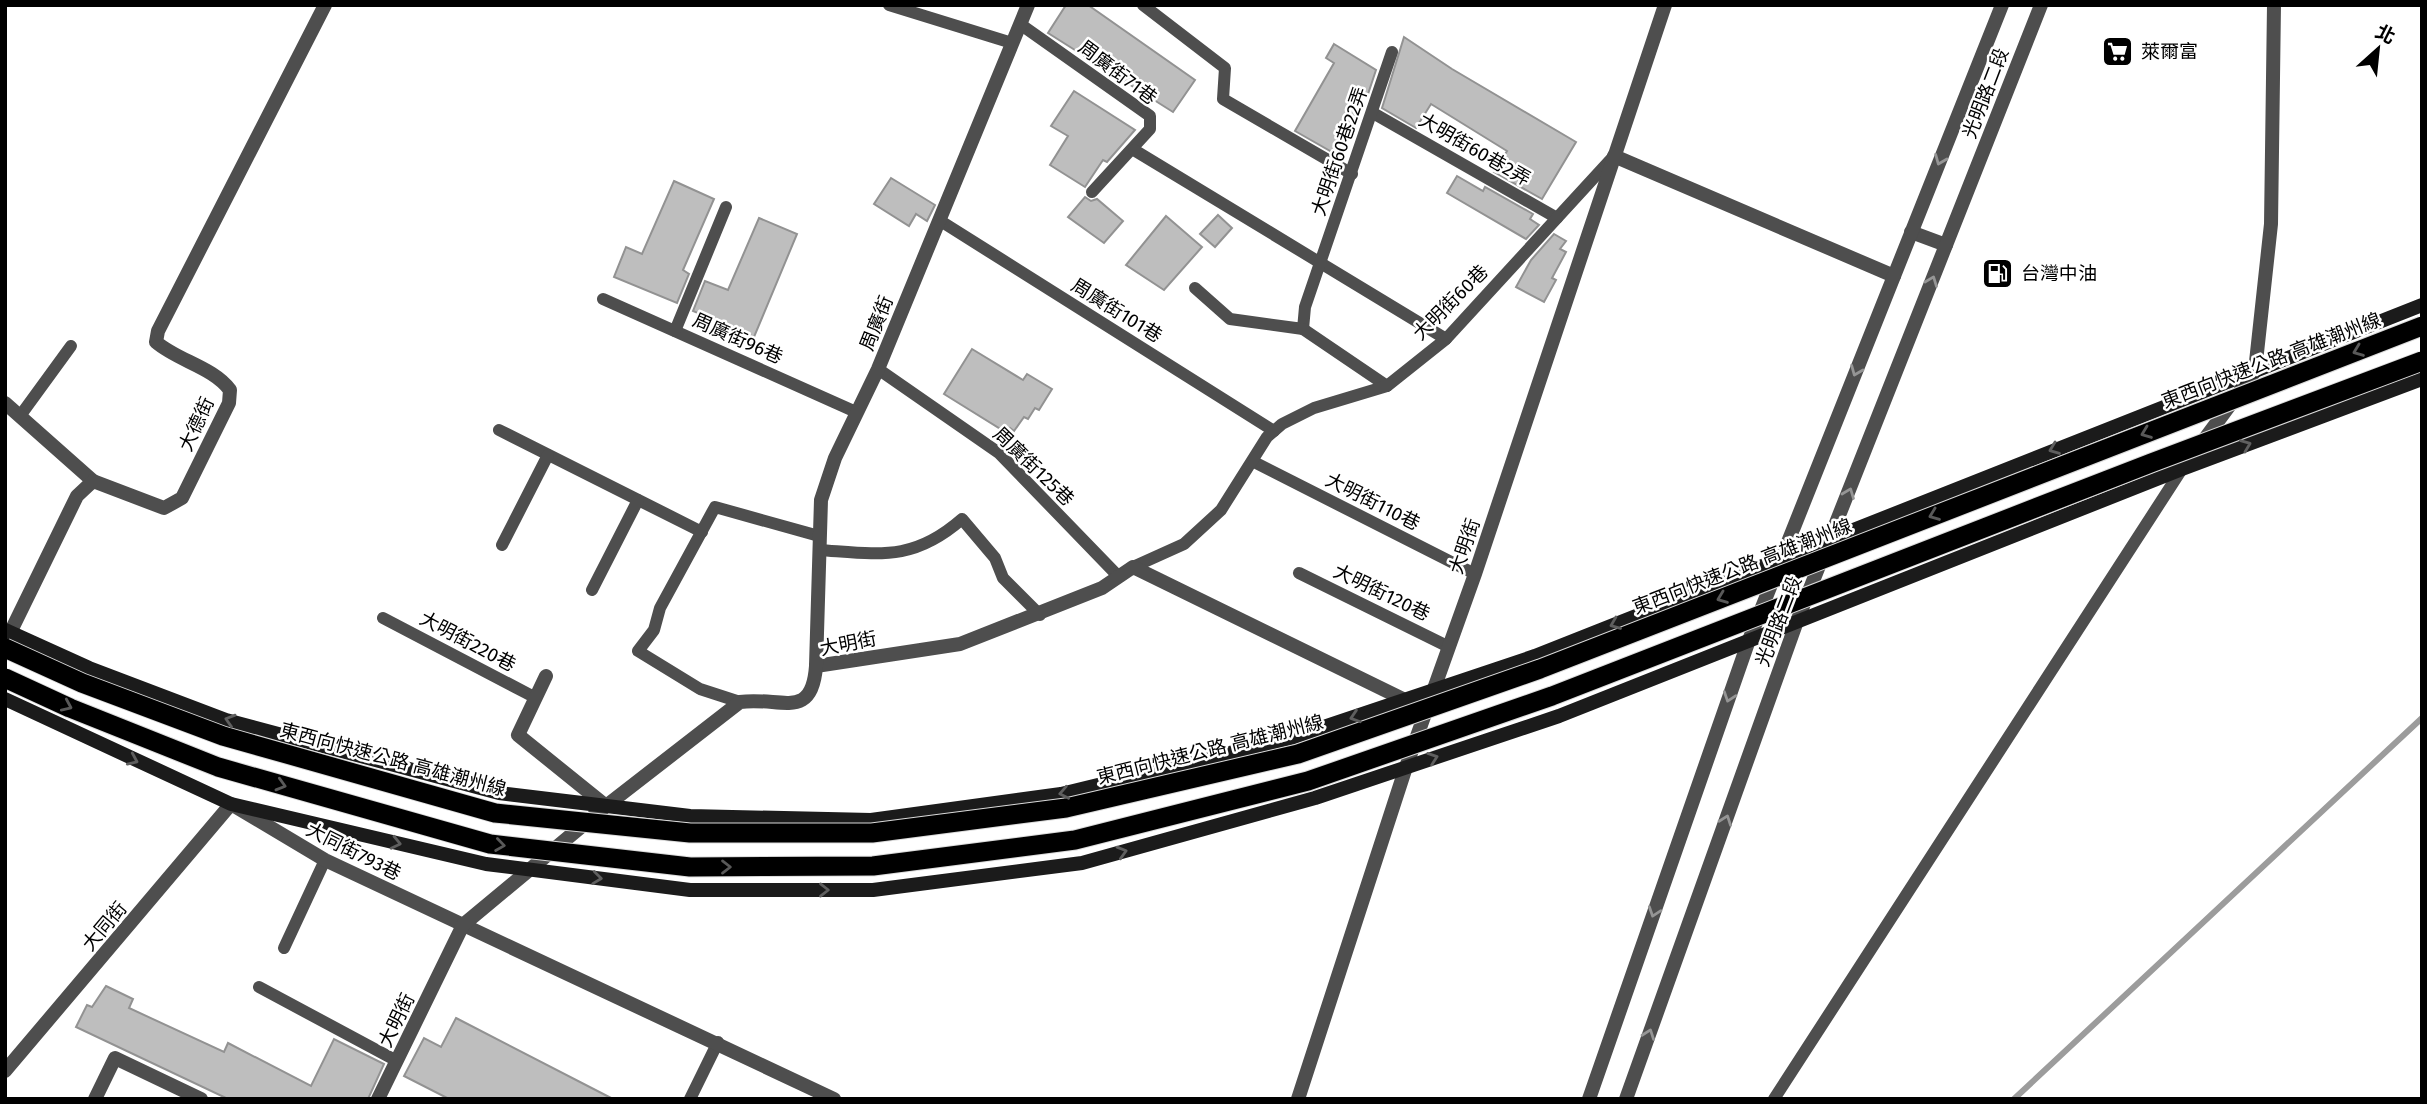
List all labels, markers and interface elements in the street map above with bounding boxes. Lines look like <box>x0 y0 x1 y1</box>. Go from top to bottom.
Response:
north arrow <box>2343 14 2413 84</box>
text: 北 <box>2372 20 2399 49</box>
supermarket icon: 萊爾富 <box>2101 34 2135 68</box>
street label: 周廣街71巷 <box>1074 35 1161 109</box>
place label: 萊爾富 <box>2141 40 2198 63</box>
street label: 光明路二段 <box>1958 45 2013 142</box>
street label: 大明街60巷22弄 <box>1307 84 1372 219</box>
street label: 大明街60巷2弄 <box>1415 108 1535 191</box>
one-way arrow <box>1935 153 1949 165</box>
fuel station icon: 台灣中油 <box>1981 256 2015 290</box>
street label: 大明街60巷 <box>1408 260 1493 345</box>
place label: 台灣中油 <box>2021 262 2097 285</box>
street label: 周廣街101巷 <box>1067 273 1166 347</box>
one-way arrow <box>1924 276 1938 288</box>
street label: 周廣街 <box>855 292 898 354</box>
street label: 周廣街96巷 <box>689 308 786 369</box>
street label: 東西向快速公路 高雄潮州線 <box>2158 308 2384 413</box>
one-way arrow <box>2353 342 2365 356</box>
one-way arrow <box>1850 364 1864 376</box>
street label: 大德街 <box>174 394 219 455</box>
street label: 周廣街125巷 <box>989 422 1079 510</box>
one-way arrow <box>2140 424 2152 438</box>
one-way arrow <box>2240 440 2252 454</box>
one-way arrow <box>2049 441 2061 455</box>
street label: 大明街110巷 <box>1322 468 1424 535</box>
one-way arrow <box>1840 487 1854 499</box>
one-way arrow <box>1928 507 1940 521</box>
street label: 東西向快速公路 高雄潮州線 <box>1629 514 1855 619</box>
street label: 大明街 <box>1444 515 1485 577</box>
street label: 大明街120巷 <box>1330 559 1434 626</box>
street label: 光明路二段 <box>1751 573 1806 670</box>
one-way arrow <box>1716 590 1729 604</box>
street label: 大明街220巷 <box>416 607 520 676</box>
one-way arrow <box>1610 616 1622 630</box>
street label: 大明街 <box>818 627 878 660</box>
one-way arrow <box>1724 691 1738 703</box>
one-way arrow <box>61 698 73 712</box>
one-way arrow <box>1349 709 1362 723</box>
street label: 東西向快速公路 高雄潮州線 <box>1094 710 1326 789</box>
one-way arrow <box>224 714 236 729</box>
street label: 東西向快速公路 高雄潮州線 <box>277 718 508 801</box>
one-way arrow <box>126 752 138 766</box>
one-way arrow <box>1427 752 1439 766</box>
one-way arrow <box>275 776 287 791</box>
one-way arrow <box>1058 784 1070 799</box>
one-way arrow <box>1717 815 1731 827</box>
street label: 大同街793巷 <box>303 818 405 885</box>
one-way arrow <box>390 835 402 849</box>
one-way arrow <box>494 837 506 852</box>
one-way arrow <box>1116 846 1128 860</box>
one-way arrow <box>721 859 732 875</box>
one-way arrow <box>591 871 603 886</box>
one-way arrow <box>819 882 830 898</box>
street label: 大同街 <box>77 897 132 956</box>
one-way arrow <box>1648 905 1662 918</box>
street label: 大明街 <box>374 990 419 1051</box>
one-way arrow <box>1641 1029 1655 1041</box>

